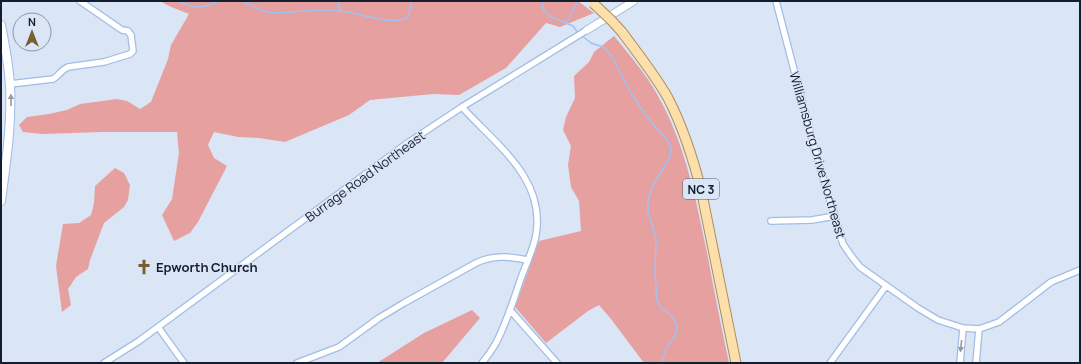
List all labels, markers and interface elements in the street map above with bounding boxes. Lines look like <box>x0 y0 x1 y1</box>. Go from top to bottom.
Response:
north arrow <box>12 12 52 52</box>
text: N <box>28 14 36 29</box>
street label: Williamsburg Drive Northeast <box>785 69 851 241</box>
one-way arrow <box>7 94 14 106</box>
street label: Burrage Road Northeast <box>301 126 429 226</box>
road number: NC 3 <box>683 179 719 199</box>
church icon: Epworth Church <box>135 258 153 276</box>
place label: Epworth Church <box>156 258 258 276</box>
one-way arrow <box>958 340 965 352</box>

